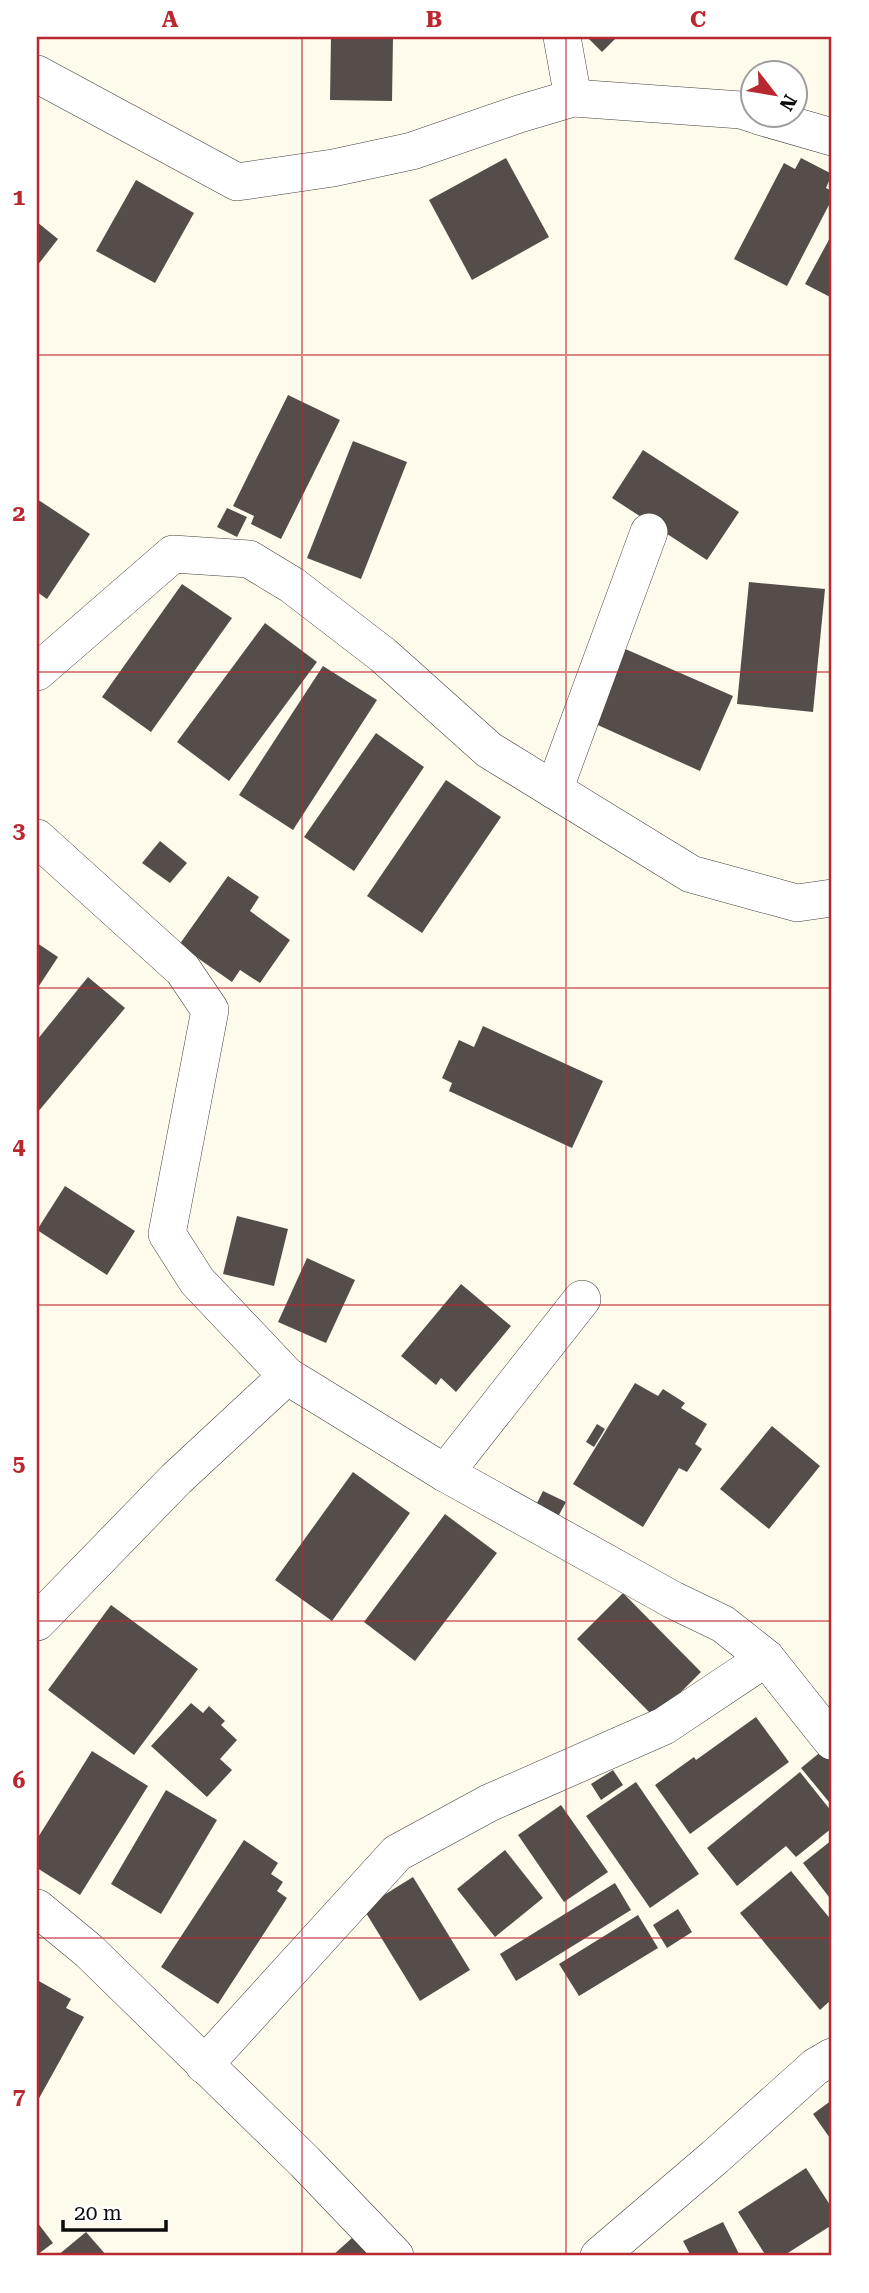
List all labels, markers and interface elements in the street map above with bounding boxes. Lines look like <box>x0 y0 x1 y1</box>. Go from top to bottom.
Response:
text: A <box>162 6 179 33</box>
text: B <box>426 6 442 33</box>
text: C <box>690 6 706 33</box>
north arrow <box>740 60 810 130</box>
text: N <box>774 90 802 115</box>
text: 1 <box>13 184 26 211</box>
text: 2 <box>13 500 25 527</box>
text: 3 <box>13 817 26 844</box>
text: 4 <box>13 1133 26 1160</box>
text: 5 <box>13 1450 26 1477</box>
text: 6 <box>13 1767 26 1794</box>
text: 7 <box>13 2083 26 2110</box>
scale bar <box>63 2188 166 2232</box>
text: 20 m <box>74 2201 122 2225</box>

